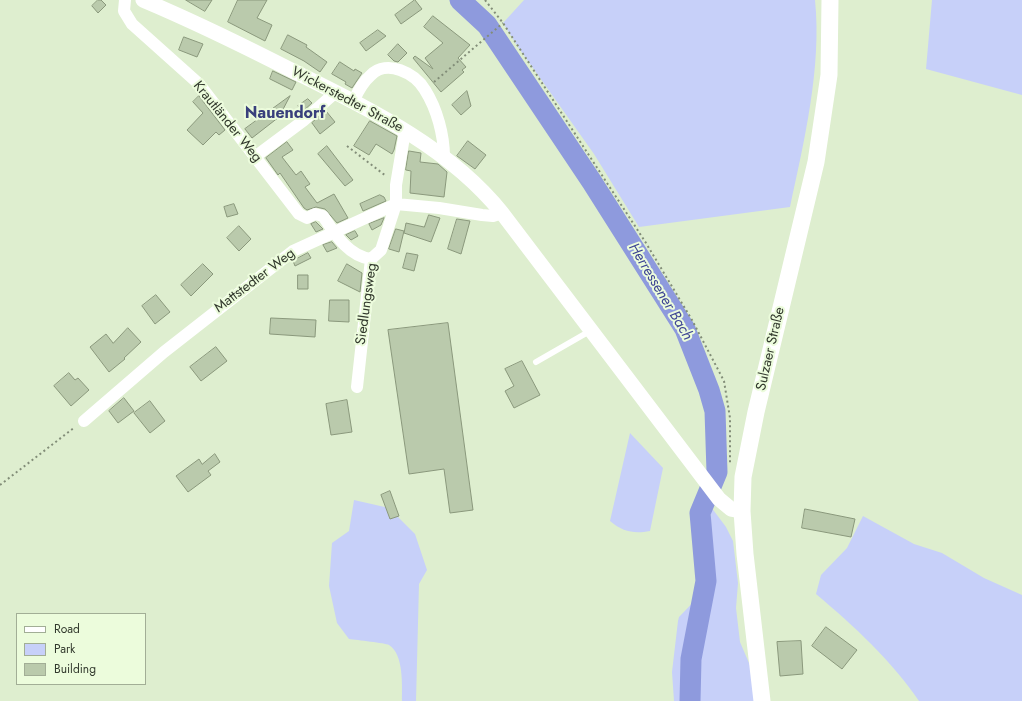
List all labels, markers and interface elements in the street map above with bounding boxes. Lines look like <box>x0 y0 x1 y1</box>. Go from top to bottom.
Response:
street label: Wickerstedter Straße <box>288 64 406 136</box>
street label: Krautländer Weg <box>189 78 265 166</box>
district label: Nauendorf <box>245 104 325 124</box>
water label: Herressener Bach <box>624 240 696 344</box>
street label: Mattstedter Weg <box>211 245 299 317</box>
street label: Siedlungsweg <box>353 262 381 346</box>
street label: Sulzaer Straße <box>753 306 789 392</box>
legend <box>16 613 146 685</box>
text: Road <box>54 620 80 638</box>
text: Park <box>54 640 75 658</box>
text: Building <box>54 660 96 678</box>

